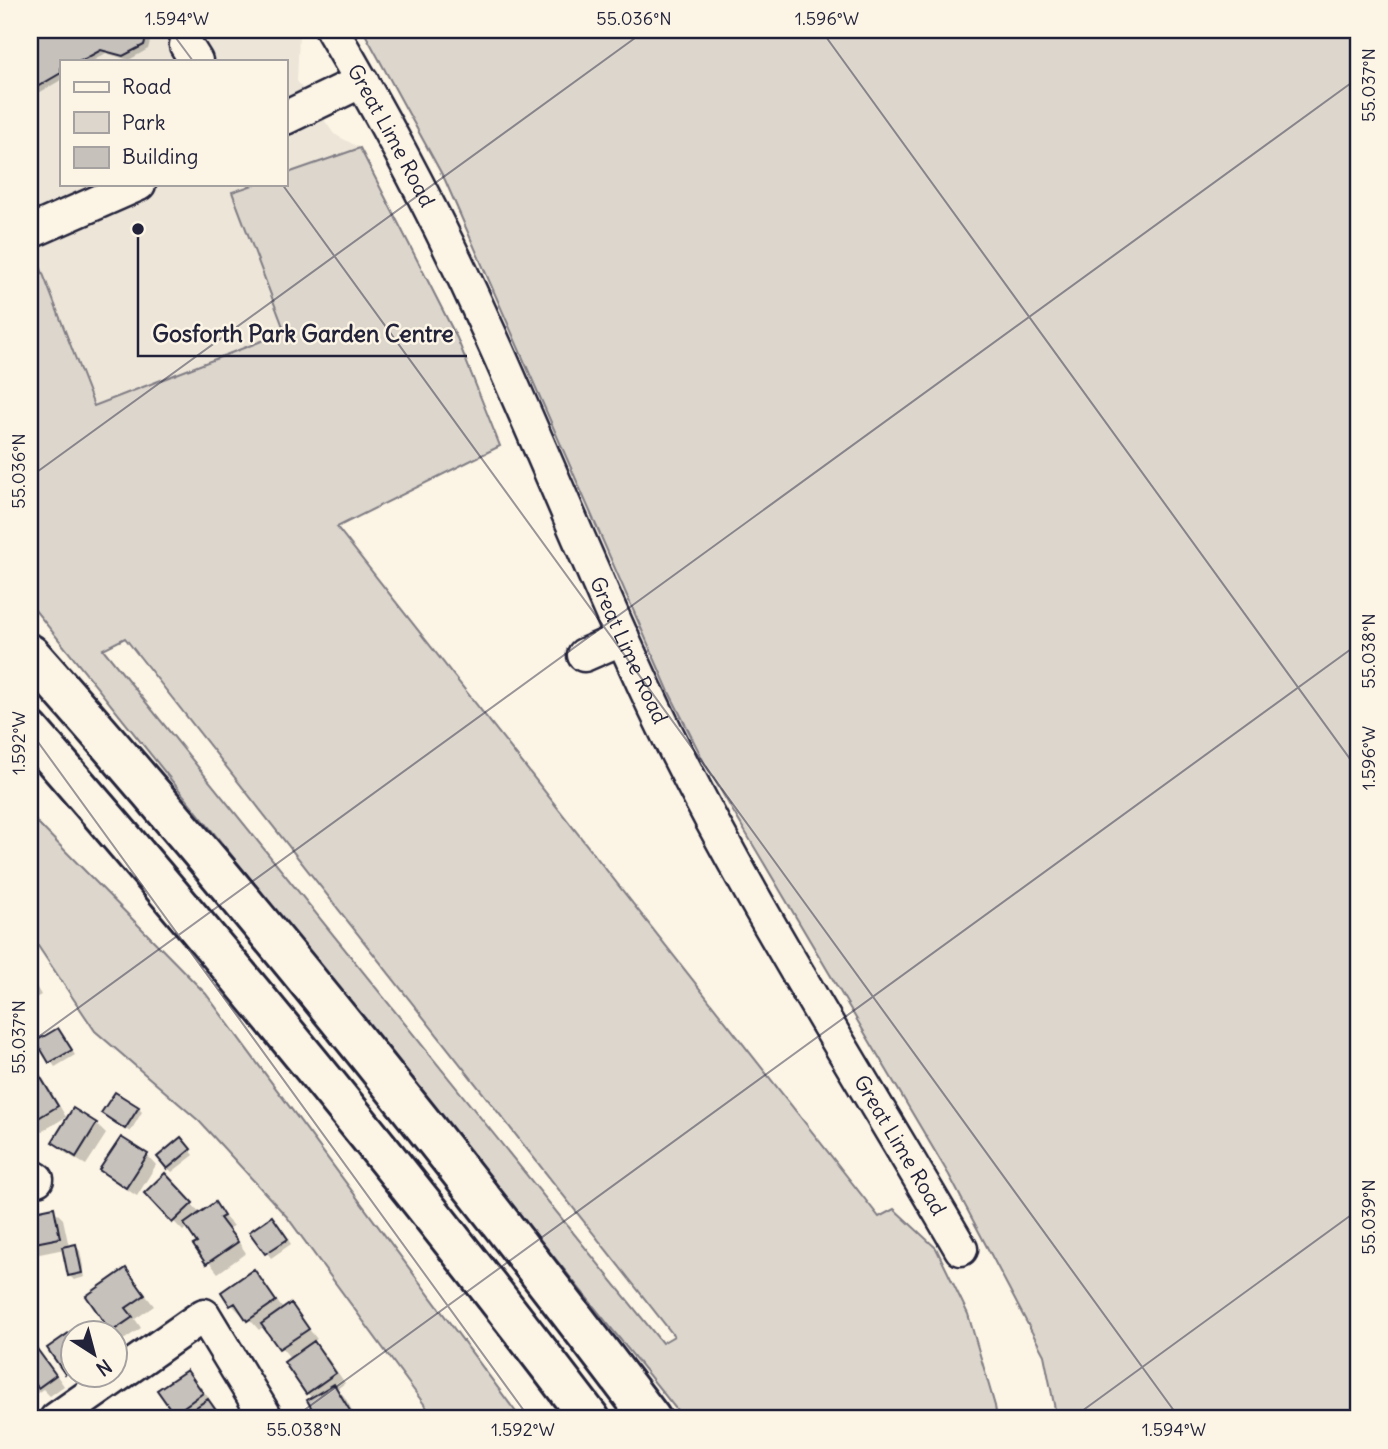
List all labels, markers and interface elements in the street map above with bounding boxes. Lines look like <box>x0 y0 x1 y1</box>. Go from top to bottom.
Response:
text: 1.594°W <box>145 7 209 30</box>
text: 55.036°N <box>596 7 672 30</box>
text: 1.596°W <box>795 7 859 30</box>
text: 55.037°N <box>1357 48 1380 122</box>
street label: Great Lime Road <box>342 59 441 211</box>
legend <box>60 60 287 186</box>
text: Road <box>122 73 171 100</box>
text: Park <box>122 109 165 136</box>
text: Building <box>122 143 198 170</box>
callout: Gosforth Park Garden Centre <box>138 312 467 356</box>
text: Gosforth Park Garden Centre <box>152 319 454 348</box>
text: 55.036°N <box>7 433 30 509</box>
street label: Great Lime Road <box>584 572 674 728</box>
text: 55.038°N <box>1357 613 1380 689</box>
text: 1.592°W <box>7 711 30 775</box>
text: 1.596°W <box>1357 726 1380 790</box>
text: 55.037°N <box>7 1000 30 1074</box>
street label: Great Lime Road <box>848 1070 952 1220</box>
text: 55.039°N <box>1357 1179 1380 1255</box>
north arrow <box>60 1320 130 1390</box>
text: N <box>92 1354 116 1381</box>
text: 55.038°N <box>266 1418 342 1441</box>
text: 1.592°W <box>491 1418 555 1441</box>
text: 1.594°W <box>1142 1418 1206 1441</box>

